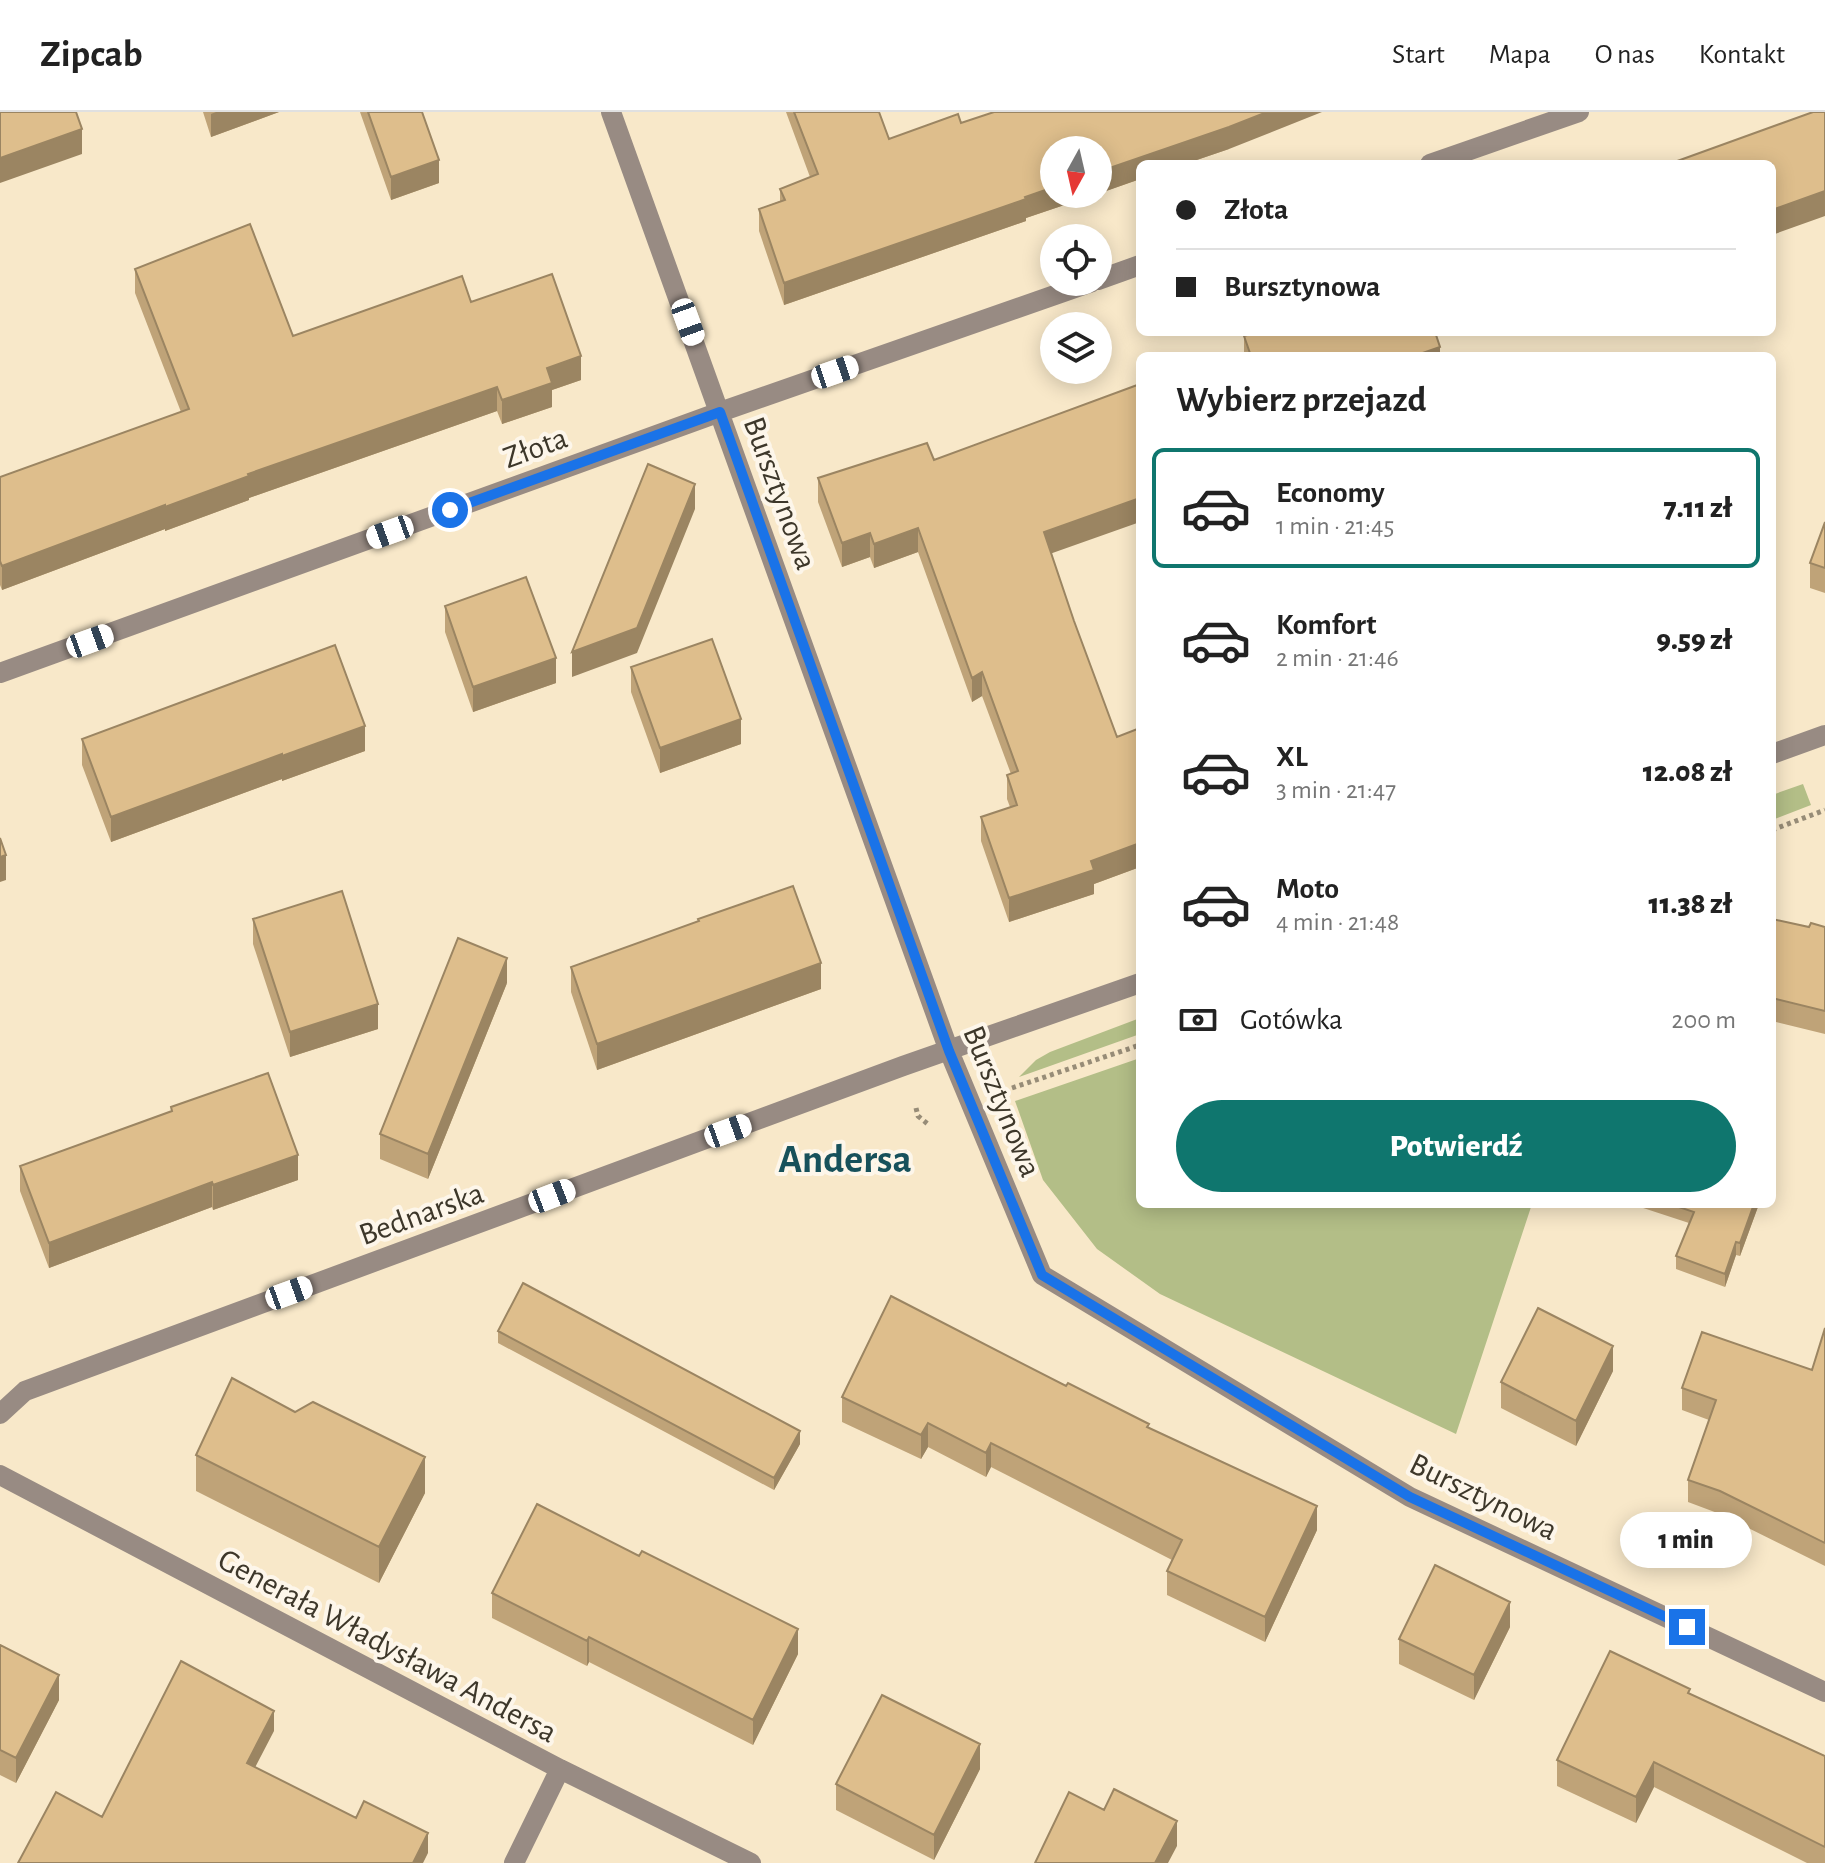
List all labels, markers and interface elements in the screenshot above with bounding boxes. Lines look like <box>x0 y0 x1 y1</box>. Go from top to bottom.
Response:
text: Zipcab <box>40 36 143 74</box>
text: Start <box>1392 41 1445 69</box>
text: Mapa <box>1489 41 1551 69</box>
text: O nas <box>1595 41 1655 69</box>
text: Kontakt <box>1699 41 1785 69</box>
north arrow <box>1040 136 1112 208</box>
map controls <box>1040 136 1112 384</box>
text: Złota <box>1224 195 1288 225</box>
button: locate <box>1040 224 1112 296</box>
text: Bursztynowa <box>1224 272 1380 302</box>
car <box>669 295 707 349</box>
button: layers <box>1040 312 1112 384</box>
car <box>808 353 862 391</box>
text: Wybierz przejazd <box>1176 382 1427 418</box>
street label: Bursztynowa <box>738 413 822 574</box>
street label: Złota <box>499 422 572 474</box>
icon: car <box>1180 472 1252 544</box>
text: Economy <box>1276 478 1385 508</box>
route start <box>432 492 468 528</box>
text: 7.11 zł <box>1664 493 1732 523</box>
car <box>363 513 417 551</box>
text: 1 min · 21:45 <box>1276 513 1394 539</box>
icon: car <box>1180 604 1252 676</box>
text: Komfort <box>1276 610 1376 640</box>
car <box>63 622 117 660</box>
text: 9.59 zł <box>1656 625 1732 655</box>
text: 2 min · 21:46 <box>1276 645 1399 671</box>
icon: car <box>1180 736 1252 808</box>
text: XL <box>1276 742 1308 772</box>
text: 12.08 zł <box>1643 757 1732 787</box>
text: 3 min · 21:47 <box>1276 777 1396 803</box>
icon: car <box>1180 868 1252 940</box>
text: Moto <box>1276 874 1339 904</box>
text: 11.38 zł <box>1649 889 1732 919</box>
text: 4 min · 21:48 <box>1276 909 1399 935</box>
icon: cash <box>1176 998 1220 1042</box>
text: Gotówka <box>1240 1005 1343 1035</box>
text: 200 m <box>1672 1007 1736 1033</box>
street label: Bursztynowa <box>957 1021 1047 1182</box>
button: Potwierdź <box>1176 1100 1736 1192</box>
car <box>701 1112 755 1150</box>
district label: Andersa <box>778 1140 912 1180</box>
car <box>525 1176 579 1216</box>
street label: Bednarska <box>355 1177 488 1251</box>
car <box>262 1274 316 1312</box>
street label: Bursztynowa <box>1405 1447 1563 1546</box>
callout: 1 min <box>1621 1511 1753 1567</box>
text: 1 min <box>1658 1527 1714 1553</box>
street label: Generała Władysława Andersa <box>213 1543 562 1749</box>
route end <box>1669 1609 1705 1645</box>

